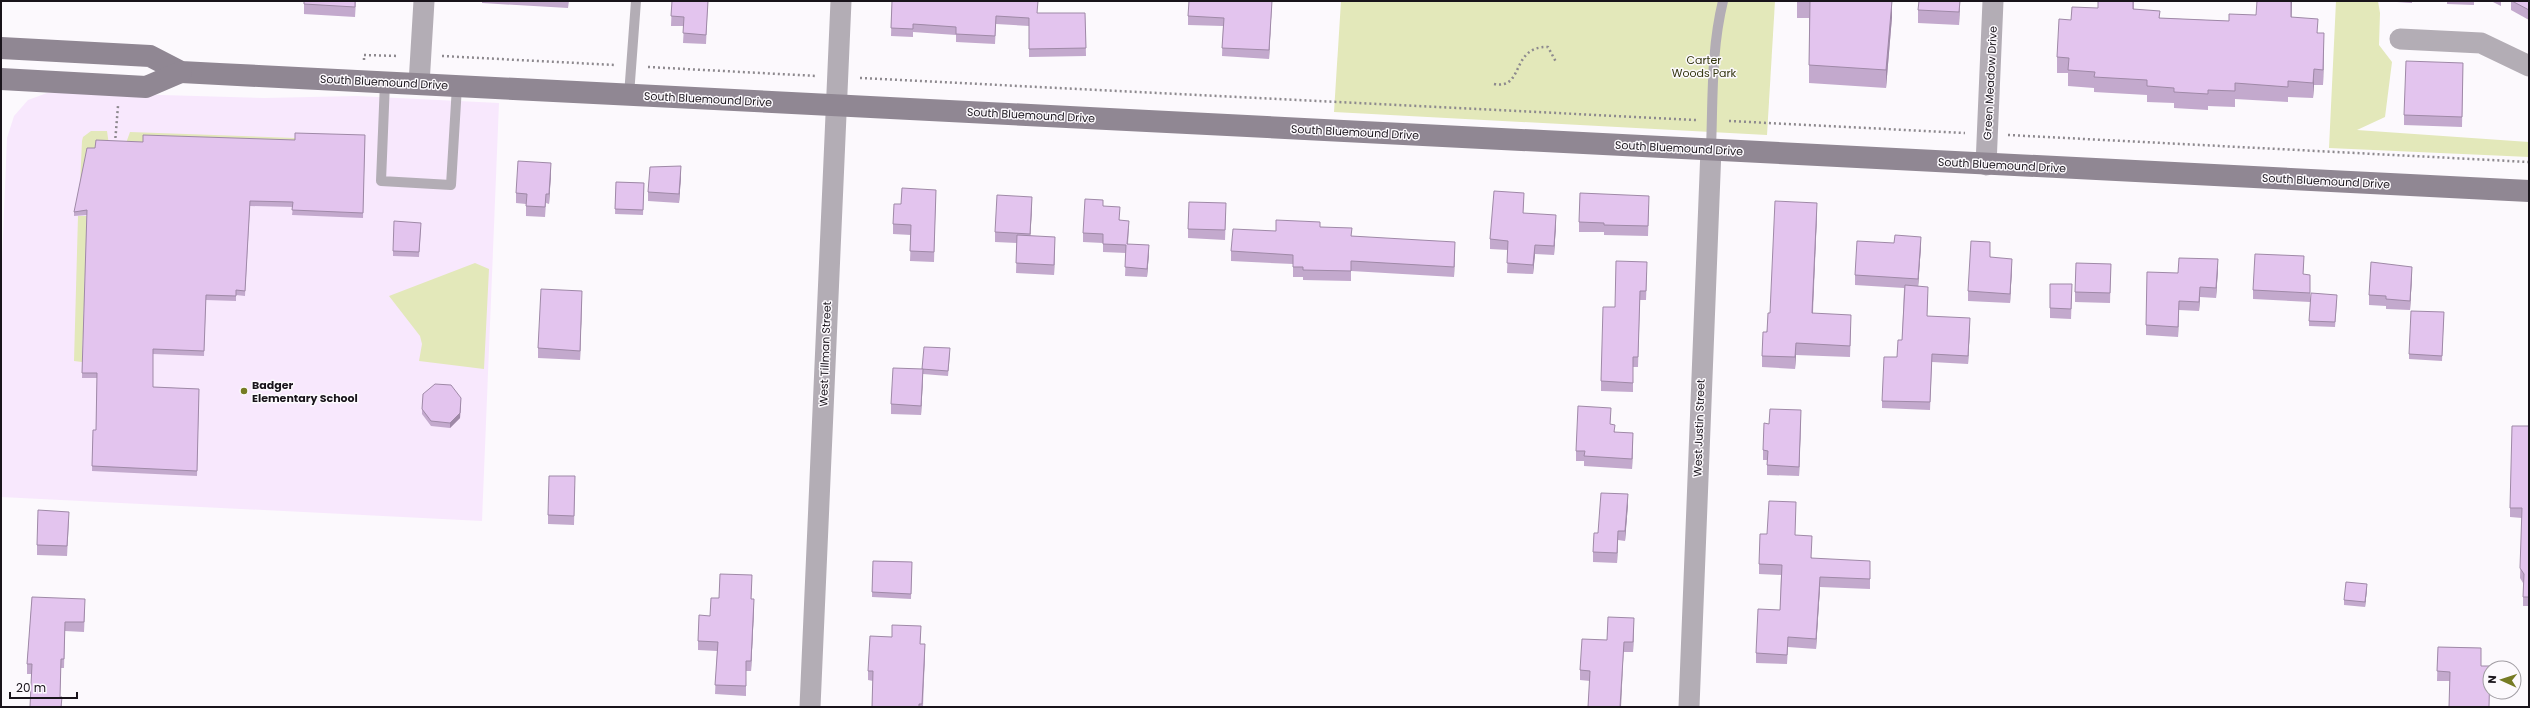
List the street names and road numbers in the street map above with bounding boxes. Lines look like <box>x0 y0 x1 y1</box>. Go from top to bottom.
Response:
street label: Green Meadow Drive <box>1979 25 2001 140</box>
street label: South Bluemound Drive <box>320 71 449 93</box>
street label: South Bluemound Drive <box>644 88 773 110</box>
street label: South Bluemound Drive <box>967 104 1096 126</box>
street label: South Bluemound Drive <box>1291 121 1420 143</box>
street label: South Bluemound Drive <box>1615 137 1744 159</box>
street label: South Bluemound Drive <box>1938 154 2067 176</box>
street label: South Bluemound Drive <box>2262 170 2391 192</box>
street label: West Tillman Street <box>815 301 835 407</box>
street label: West Justin Street <box>1689 379 1709 477</box>

